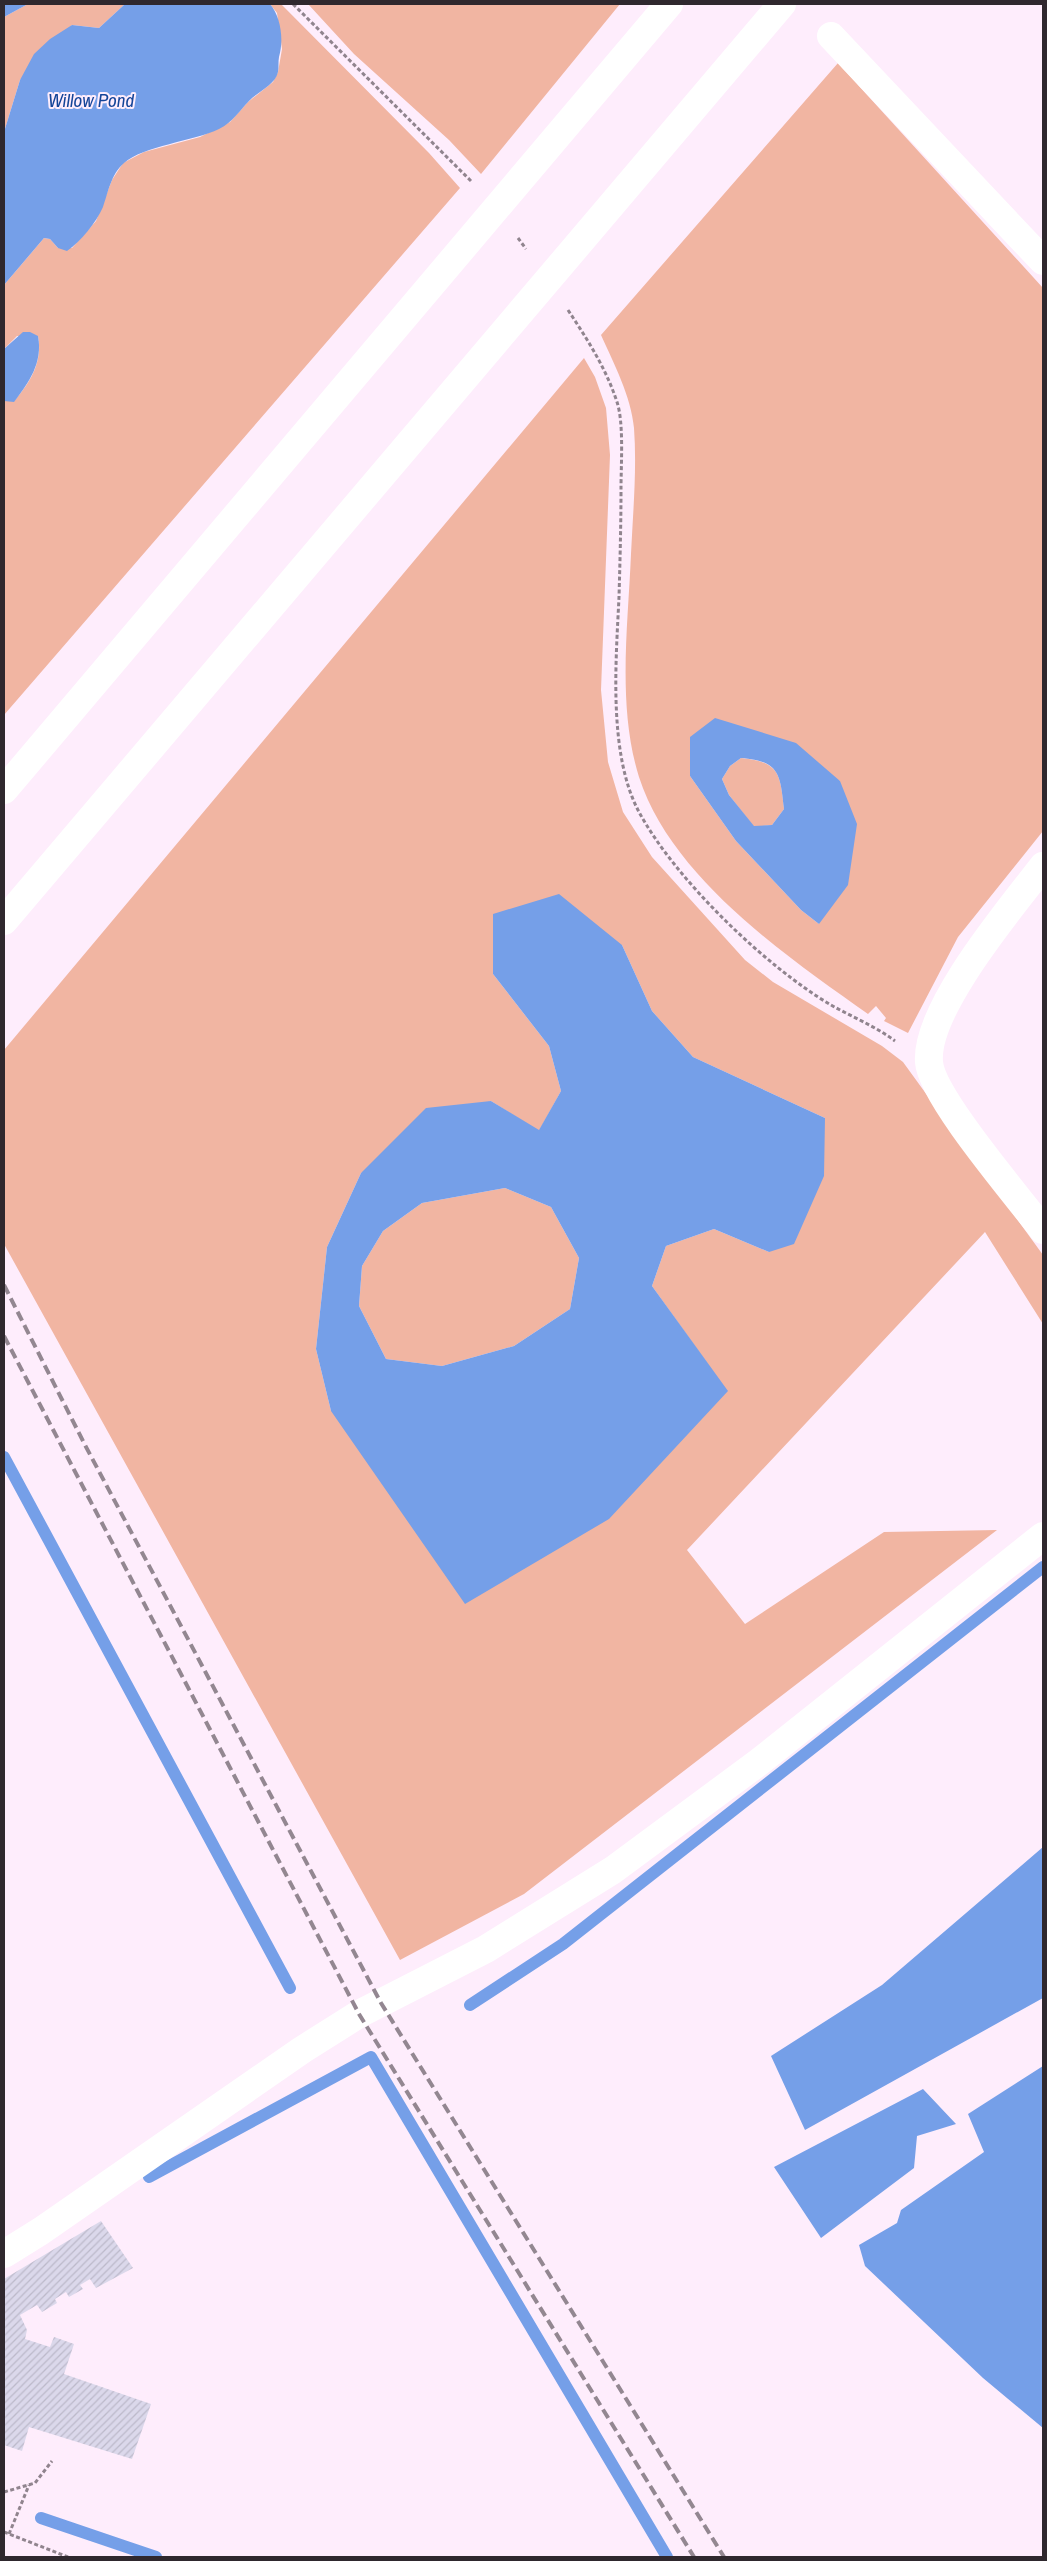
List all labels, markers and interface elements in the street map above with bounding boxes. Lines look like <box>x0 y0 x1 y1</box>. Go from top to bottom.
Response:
water label: Willow Pond <box>48 87 134 113</box>

